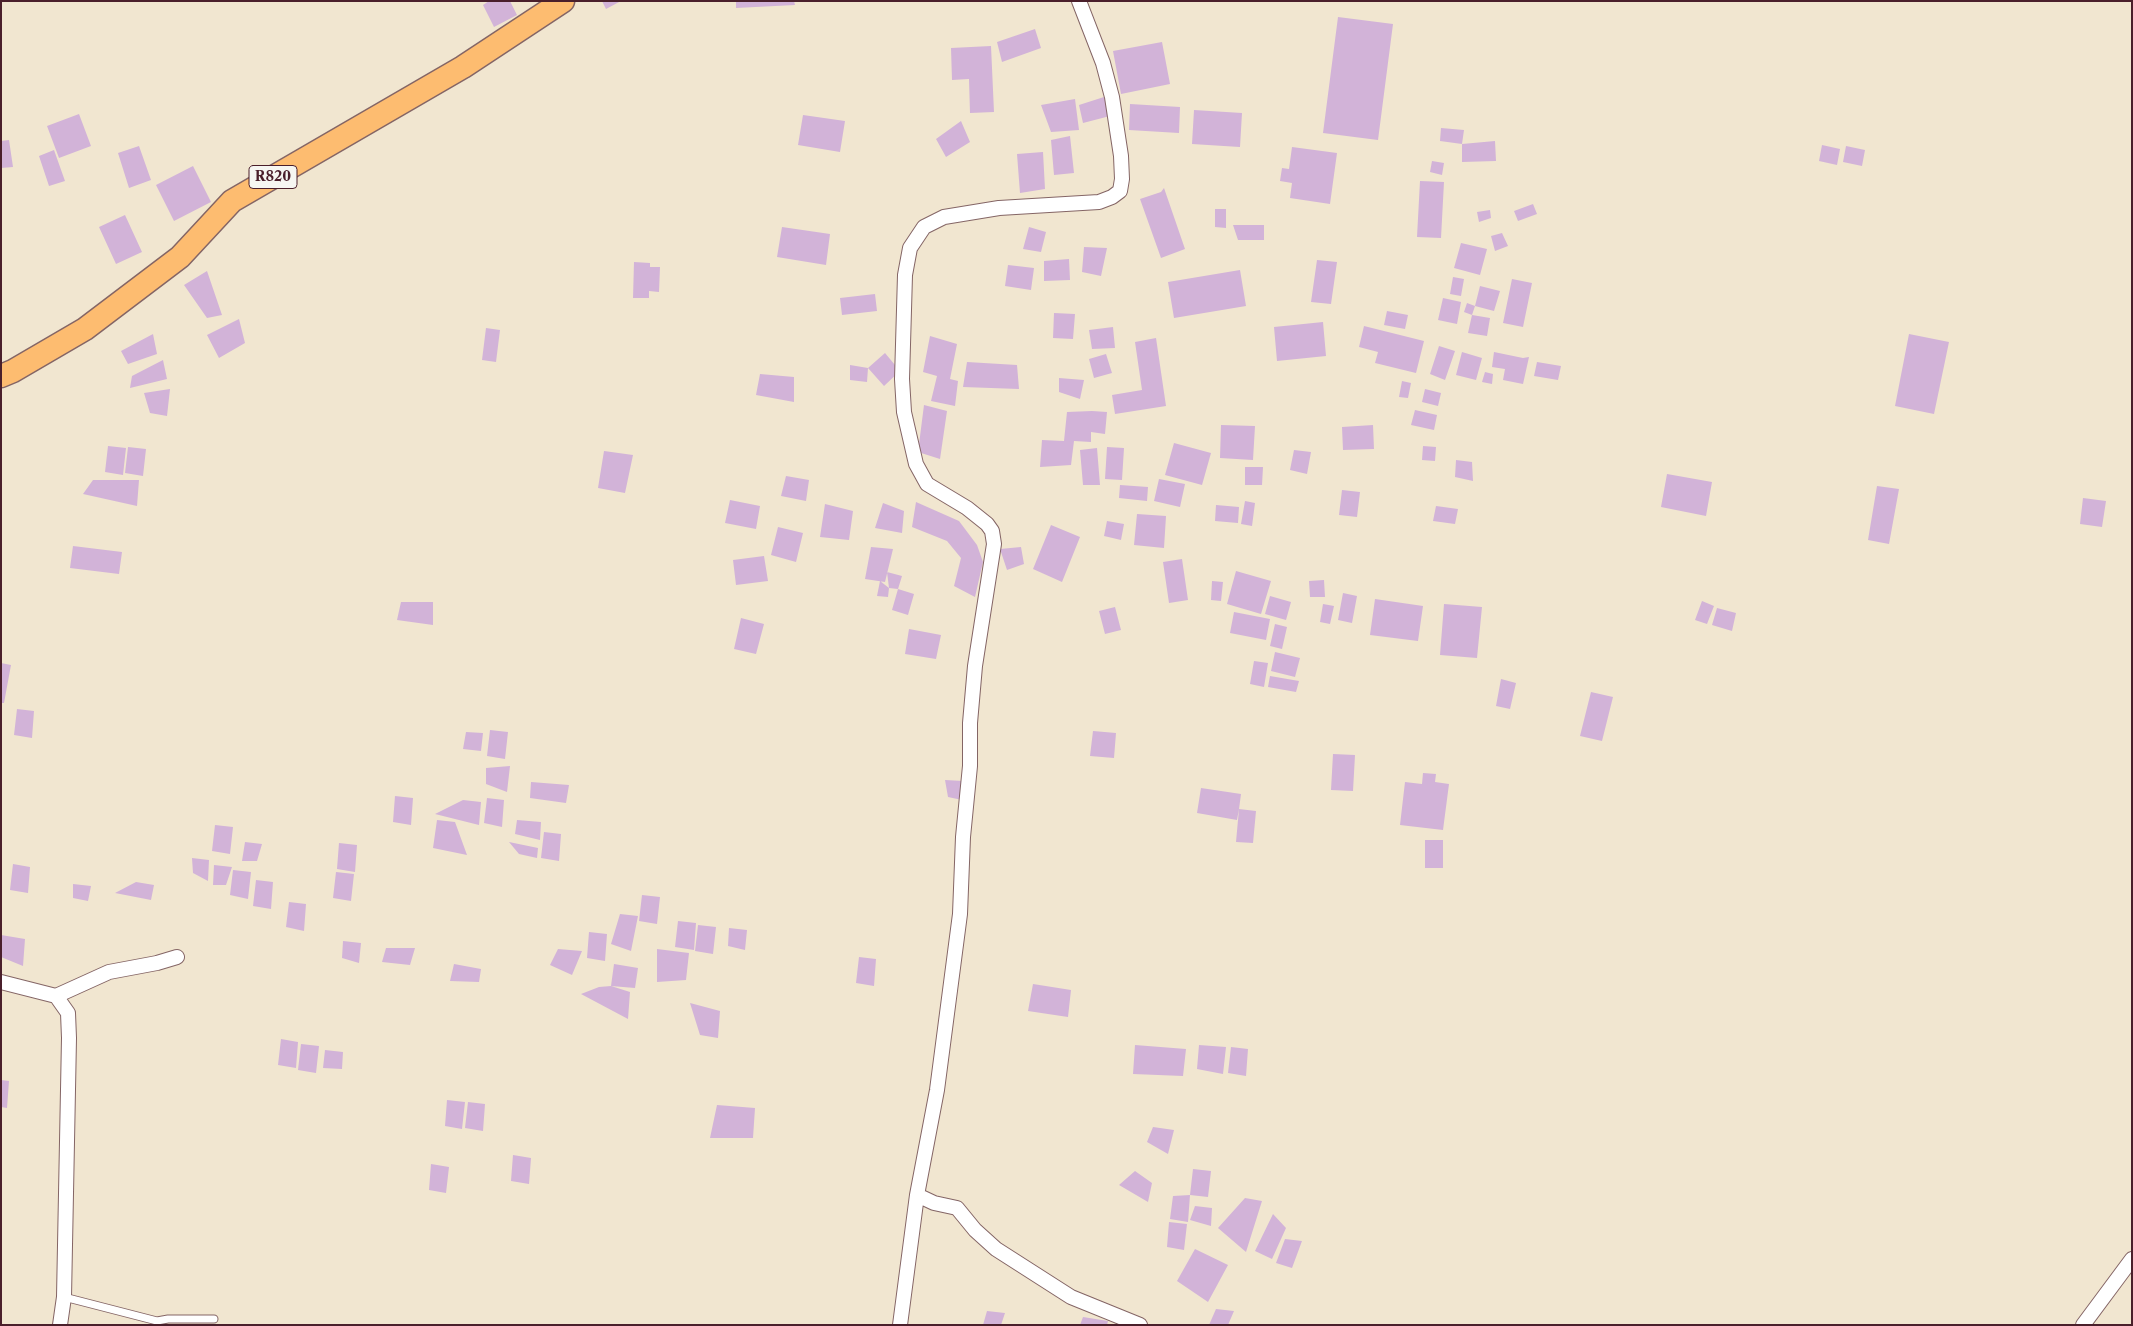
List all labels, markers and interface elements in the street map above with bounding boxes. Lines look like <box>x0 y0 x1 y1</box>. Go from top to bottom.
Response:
road number: R820 <box>249 166 297 188</box>

